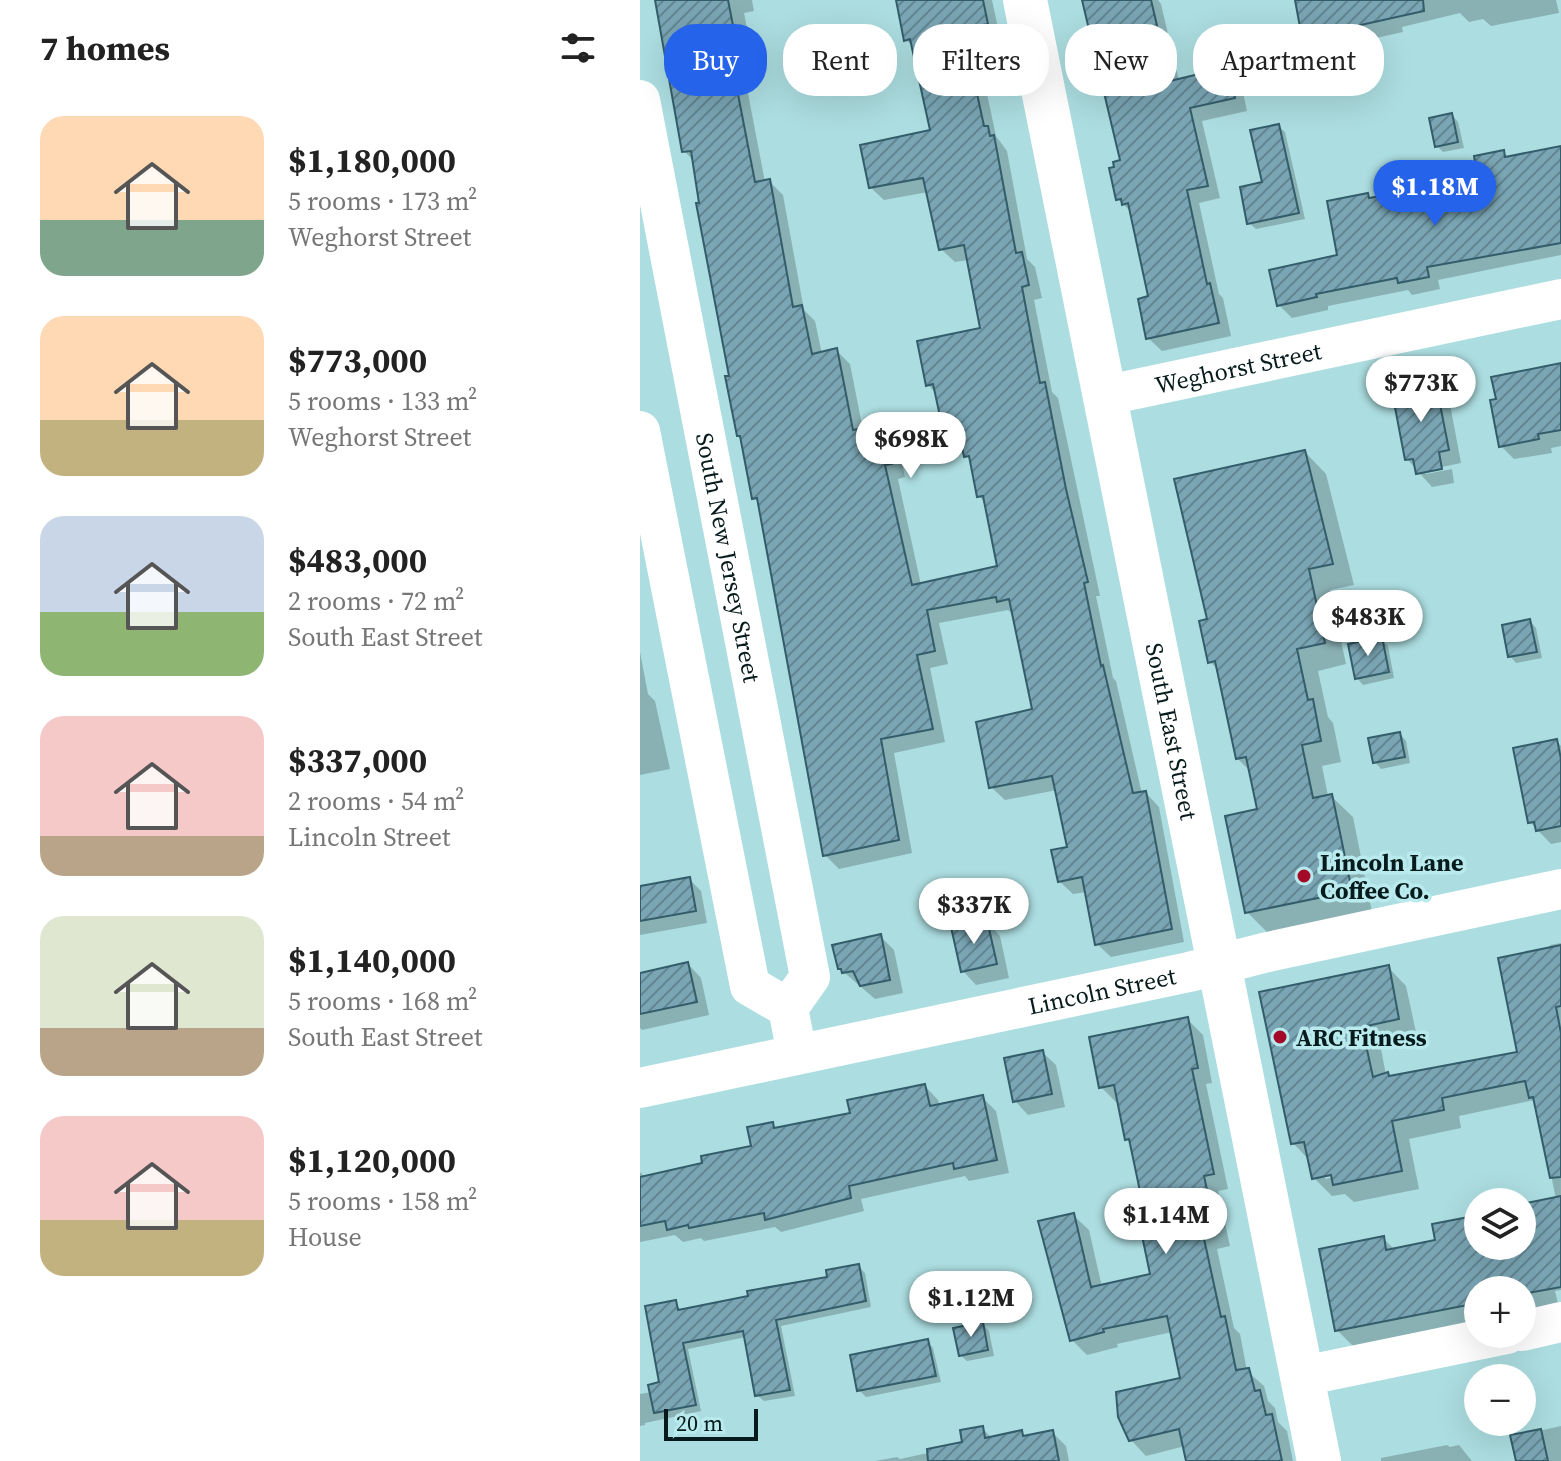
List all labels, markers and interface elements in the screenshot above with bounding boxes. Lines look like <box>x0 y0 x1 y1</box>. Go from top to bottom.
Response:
chip: Buy <box>664 24 767 96</box>
chip: Rent <box>783 24 897 96</box>
chip: Filters <box>913 24 1049 96</box>
chip: New <box>1065 24 1177 96</box>
chip: Apartment <box>1193 24 1384 96</box>
text: 7 homes <box>40 25 170 71</box>
icon: filters <box>556 26 600 70</box>
text: $1,180,000 <box>288 137 456 183</box>
icon: home <box>104 148 200 244</box>
pin: $1.18M <box>1370 160 1500 228</box>
text: $1.18M <box>1391 168 1479 204</box>
text: 5 rooms · 173 m² <box>288 183 477 219</box>
text: Weghorst Street <box>288 219 471 255</box>
street label: Weghorst Street <box>1152 334 1324 401</box>
text: $773,000 <box>288 337 427 383</box>
icon: home <box>104 348 200 444</box>
pin: $773K <box>1365 356 1477 424</box>
text: $773K <box>1384 364 1458 400</box>
text: 5 rooms · 133 m² <box>288 383 477 419</box>
pin: $698K <box>855 412 967 480</box>
text: Weghorst Street <box>288 419 471 455</box>
text: $698K <box>874 420 948 456</box>
street label: South New Jersey Street <box>688 430 769 685</box>
text: $483,000 <box>288 537 427 583</box>
icon: home <box>104 548 200 644</box>
text: 2 rooms · 72 m² <box>288 583 464 619</box>
pin: $483K <box>1312 590 1424 658</box>
text: $483K <box>1331 598 1405 634</box>
text: South East Street <box>288 619 483 655</box>
street label: South East Street <box>1138 640 1206 823</box>
text: $337,000 <box>288 737 427 783</box>
icon: home <box>104 748 200 844</box>
text: 2 rooms · 54 m² <box>288 783 464 819</box>
text: Lincoln Street <box>288 819 450 855</box>
place label: Lincoln Lane Coffee Co. <box>1320 846 1464 907</box>
marker: Lincoln Lane Coffee Co. <box>1295 867 1313 885</box>
pin: $337K <box>918 878 1030 946</box>
text: $337K <box>937 886 1011 922</box>
text: $1,140,000 <box>288 937 456 983</box>
icon: home <box>104 948 200 1044</box>
street label: Lincoln Street <box>1025 959 1179 1022</box>
text: 5 rooms · 168 m² <box>288 983 477 1019</box>
text: South East Street <box>288 1019 483 1055</box>
place label: ARC Fitness <box>1296 1021 1427 1054</box>
marker: ARC Fitness <box>1271 1028 1289 1046</box>
text: $1,120,000 <box>288 1137 456 1183</box>
icon: home <box>104 1148 200 1244</box>
text: 5 rooms · 158 m² <box>288 1183 477 1219</box>
pin: $1.14M <box>1101 1188 1231 1256</box>
map controls <box>1464 1188 1536 1436</box>
button: layers <box>1464 1188 1536 1260</box>
text: $1.14M <box>1122 1196 1210 1232</box>
text: House <box>288 1219 362 1255</box>
pin: $1.12M <box>906 1271 1036 1339</box>
button: + <box>1464 1276 1536 1348</box>
text: $1.12M <box>927 1279 1015 1315</box>
button: − <box>1464 1364 1536 1436</box>
scale bar <box>664 1405 758 1441</box>
text: 20 m <box>676 1408 723 1438</box>

